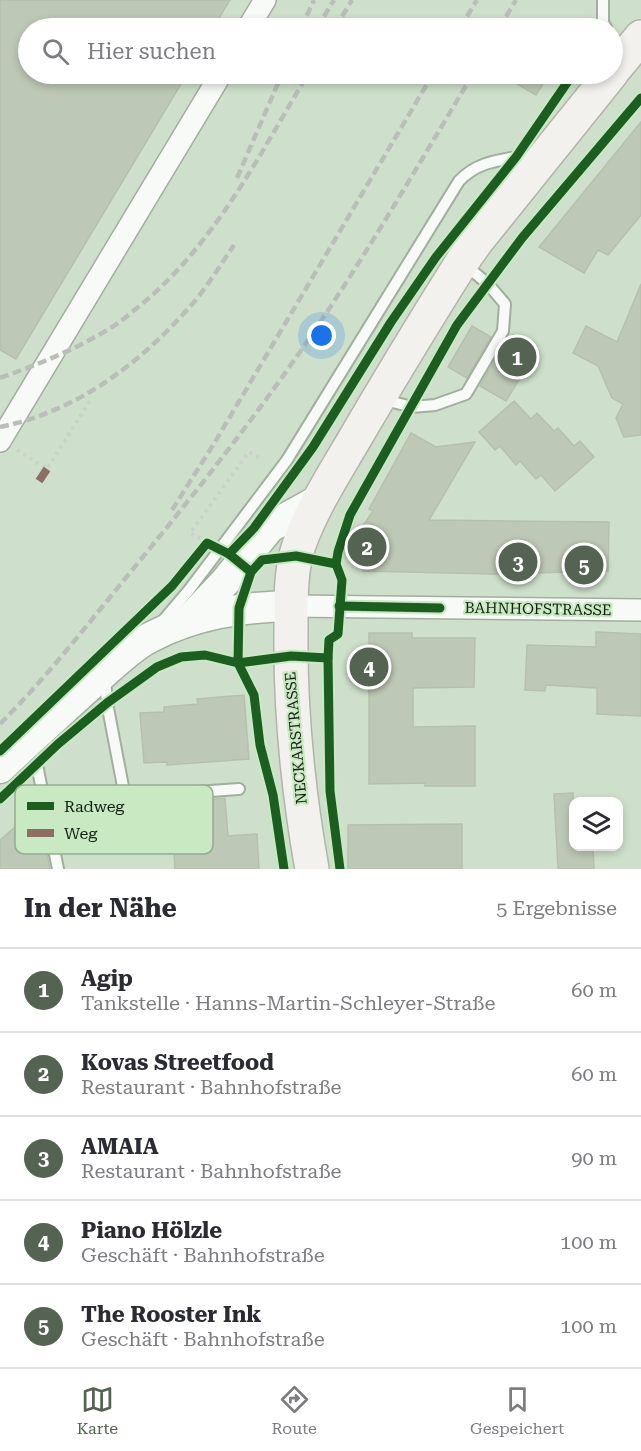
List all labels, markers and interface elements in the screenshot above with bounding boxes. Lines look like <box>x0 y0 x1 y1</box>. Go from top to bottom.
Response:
search box <box>18 18 623 84</box>
icon: search <box>39 35 72 68</box>
text: Hier suchen <box>87 39 216 64</box>
your location <box>307 321 336 350</box>
pin: 1 <box>498 334 536 380</box>
pin: 2 <box>348 524 386 570</box>
pin: 3 <box>498 540 538 584</box>
pin: 5 <box>564 542 604 588</box>
street label: BAHNHOFSTRASSE <box>464 599 612 619</box>
pin: 4 <box>350 644 388 690</box>
street label: NECKARSTRASSE <box>281 671 311 805</box>
legend <box>15 785 213 854</box>
text: Radweg <box>64 797 125 816</box>
map controls <box>569 797 623 851</box>
button: layers <box>569 797 623 851</box>
text: Weg <box>64 824 98 843</box>
text: In der Nähe <box>24 893 177 923</box>
text: 5 Ergebnisse <box>496 896 617 920</box>
text: Agip <box>81 966 133 991</box>
text: 1 <box>38 978 49 1002</box>
text: 60 m <box>571 978 617 1002</box>
text: Tankstelle · Hanns-Martin-Schleyer-Straße <box>81 991 496 1015</box>
text: Kovas Streetfood <box>81 1050 274 1075</box>
text: 2 <box>38 1062 49 1086</box>
text: 60 m <box>571 1062 617 1086</box>
text: Restaurant · Bahnhofstraße <box>81 1075 342 1099</box>
text: AMAIA <box>81 1134 159 1159</box>
text: 3 <box>38 1146 49 1170</box>
text: 90 m <box>571 1146 617 1170</box>
text: Restaurant · Bahnhofstraße <box>81 1159 342 1183</box>
text: Piano Hölzle <box>81 1218 222 1243</box>
text: 4 <box>38 1230 49 1254</box>
text: 100 m <box>560 1230 617 1254</box>
text: Geschäft · Bahnhofstraße <box>81 1243 325 1267</box>
text: The Rooster Ink <box>81 1302 261 1327</box>
text: 5 <box>38 1314 49 1338</box>
text: 100 m <box>560 1314 617 1338</box>
text: Geschäft · Bahnhofstraße <box>81 1327 325 1351</box>
tab: Karte <box>77 1383 118 1438</box>
tab: Route <box>271 1383 317 1438</box>
tab: Gespeichert <box>470 1383 564 1438</box>

